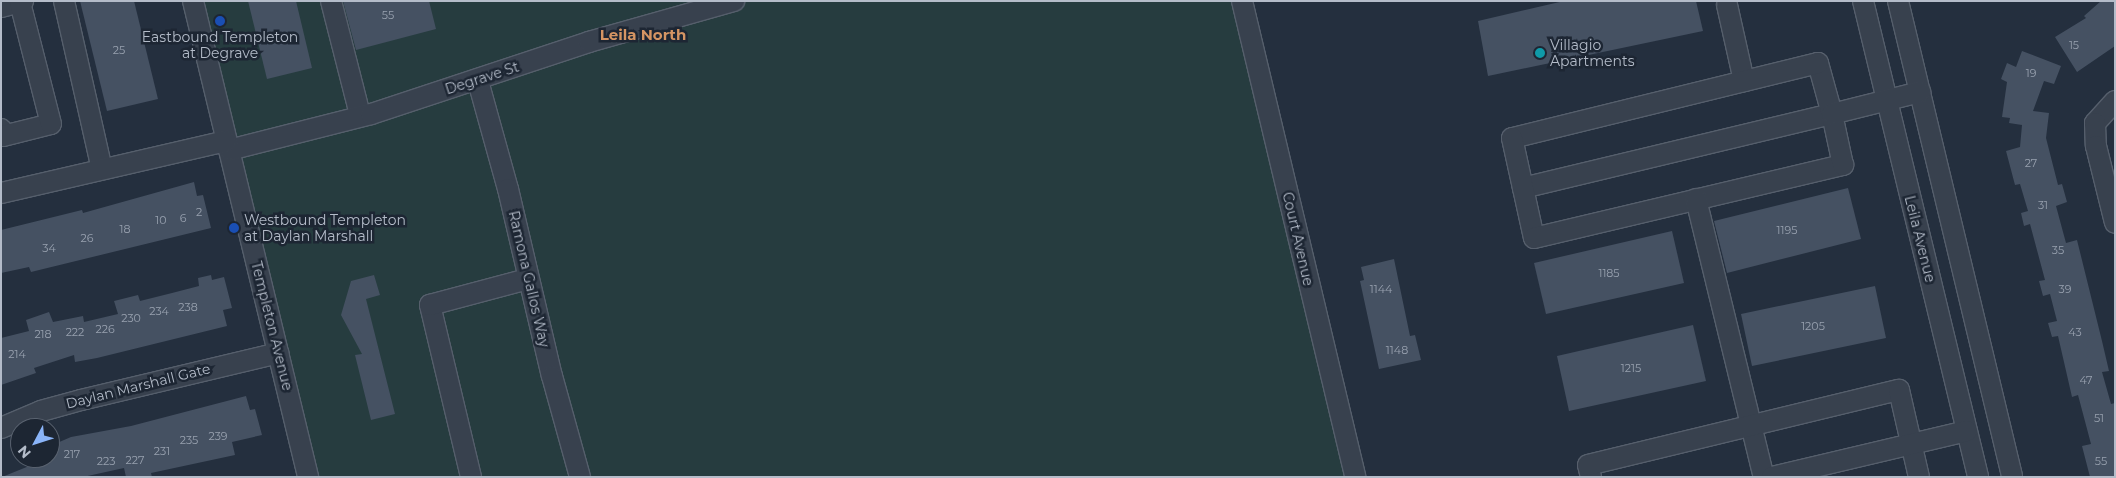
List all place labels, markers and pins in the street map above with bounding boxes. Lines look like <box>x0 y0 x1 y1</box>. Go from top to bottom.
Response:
marker: Eastbound Templeton at Degrave <box>214 15 226 27</box>
place label: Eastbound Templeton at Degrave <box>142 29 298 62</box>
place label: Villagio Apartments <box>1550 37 1635 70</box>
marker: Villagio Apartments <box>1534 47 1546 59</box>
place label: Westbound Templeton at Daylan Marshall <box>244 212 406 244</box>
marker: Westbound Templeton at Daylan Marshall <box>228 222 240 234</box>

